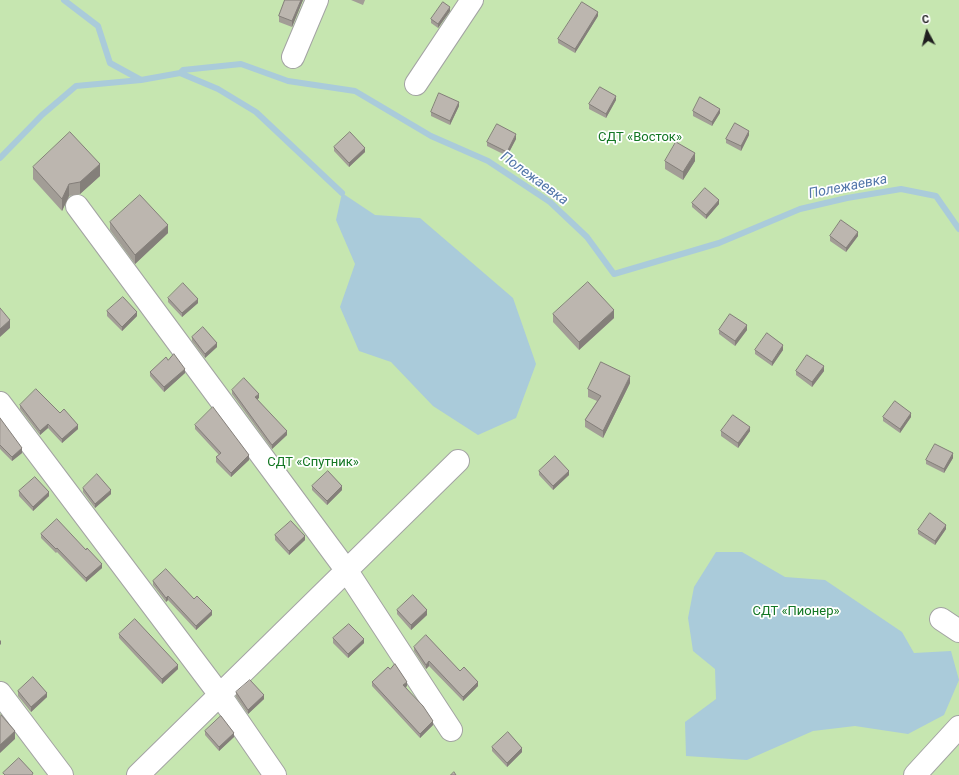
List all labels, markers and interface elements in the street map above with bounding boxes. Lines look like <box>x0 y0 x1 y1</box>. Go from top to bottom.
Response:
north arrow <box>907 12 947 52</box>
text: С <box>921 13 930 26</box>
park label: СДТ «Восток» <box>598 130 682 146</box>
water label: Полежаевка <box>497 149 571 209</box>
water label: Полежаевка <box>807 171 889 203</box>
park label: СДТ «Спутник» <box>267 455 359 471</box>
park label: СДТ «Пионер» <box>752 604 840 620</box>

